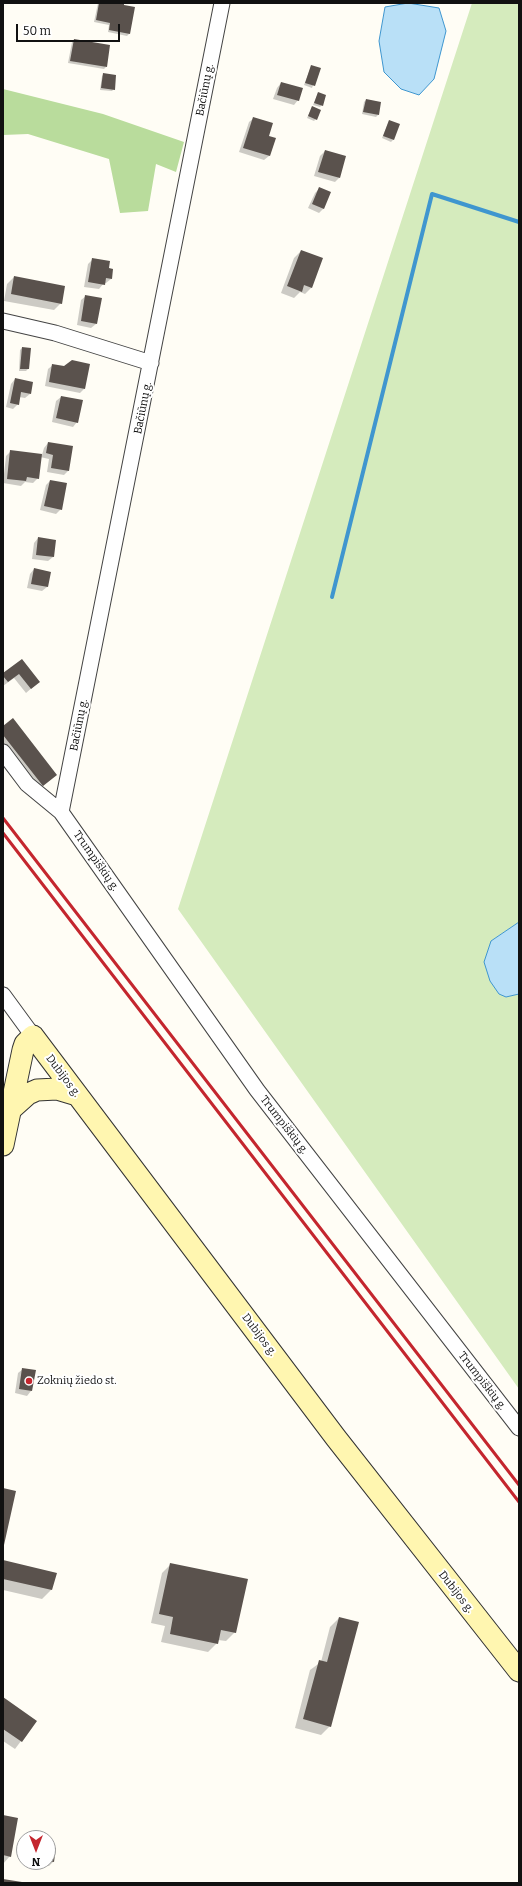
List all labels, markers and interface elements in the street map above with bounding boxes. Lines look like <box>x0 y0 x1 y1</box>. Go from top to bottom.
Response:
scale bar <box>18 16 122 42</box>
text: 50 m <box>23 24 51 38</box>
street label: Bačiūnų g. <box>193 63 217 117</box>
street label: Bačiūnų g. <box>131 381 155 435</box>
street label: Bačiūnų g. <box>67 698 91 752</box>
street label: Trumpiškių g. <box>70 828 122 894</box>
street label: Dubijos g. <box>43 1052 83 1100</box>
street label: Trumpiškių g. <box>257 1093 311 1157</box>
street label: Dubijos g. <box>239 1311 279 1359</box>
street label: Trumpiškių g. <box>455 1349 509 1413</box>
place label: Zoknių žiedo st. <box>37 1374 117 1388</box>
marker: Zoknių žiedo st. <box>24 1376 34 1386</box>
street label: Dubijos g. <box>436 1568 476 1616</box>
north arrow <box>16 1830 56 1870</box>
text: N <box>32 1855 40 1868</box>

